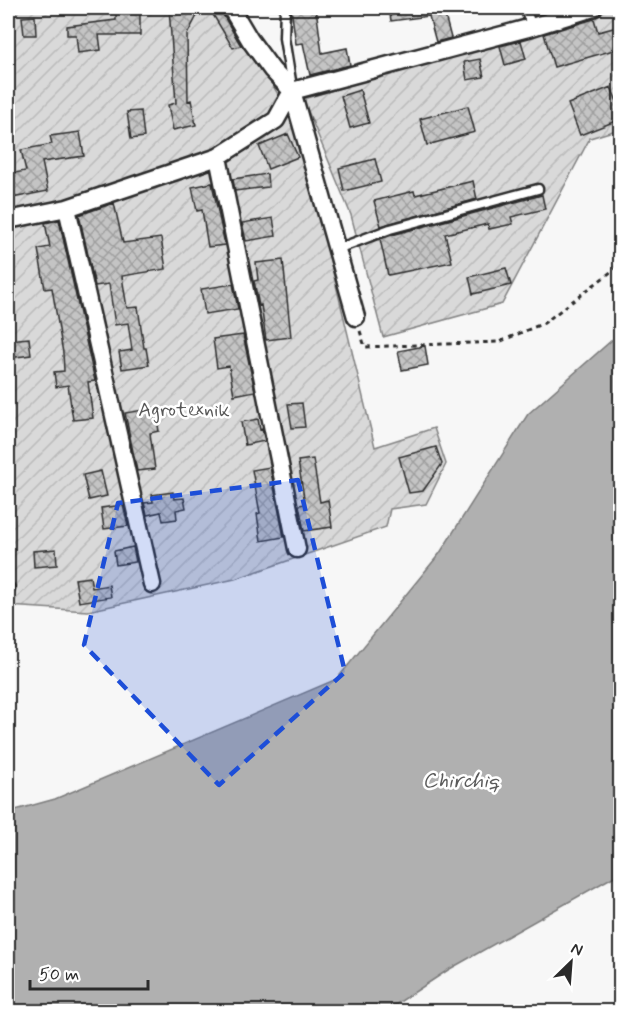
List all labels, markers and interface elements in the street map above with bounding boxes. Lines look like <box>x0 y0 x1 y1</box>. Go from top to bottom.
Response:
park label: Agrotexnik <box>138 397 230 424</box>
water label: Chirchiq <box>422 767 500 795</box>
north arrow <box>541 932 601 992</box>
text: N <box>567 938 586 962</box>
scale bar <box>30 953 148 991</box>
text: 50 m <box>39 963 79 987</box>

